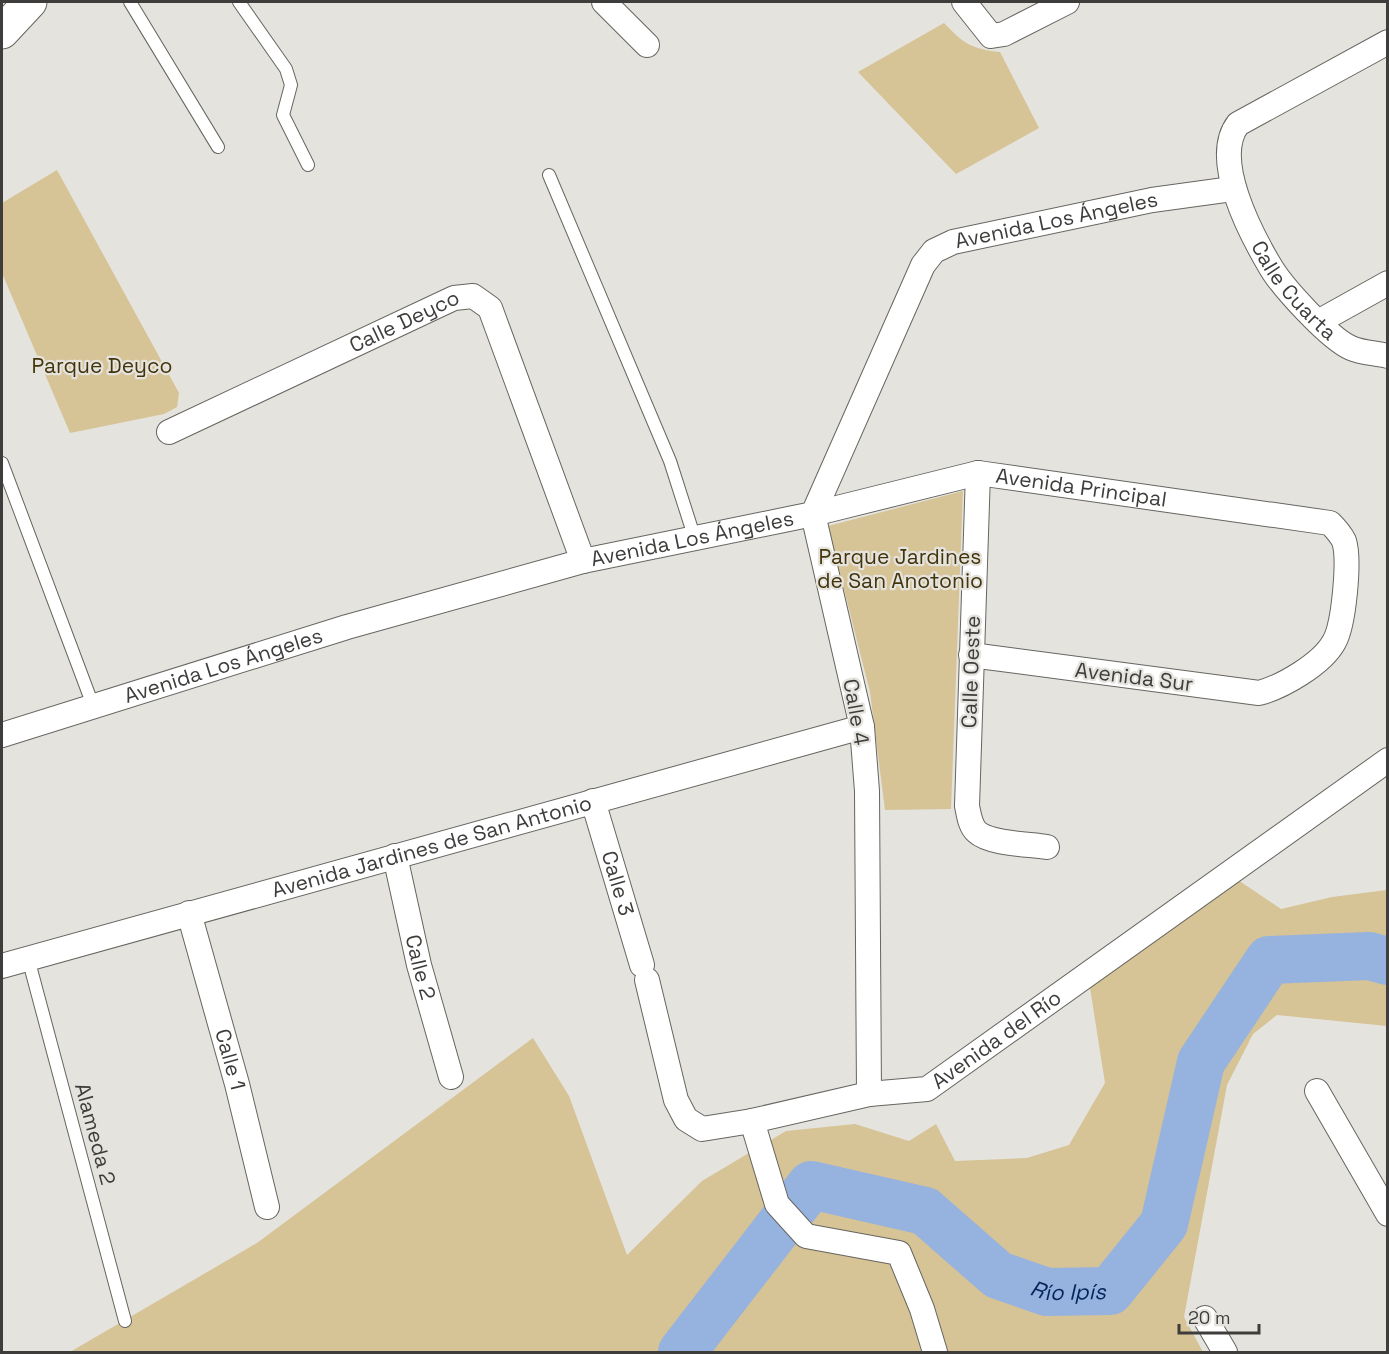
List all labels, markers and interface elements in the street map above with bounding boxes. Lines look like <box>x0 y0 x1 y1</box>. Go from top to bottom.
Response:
street label: Avenida Los Ángeles <box>952 185 1160 254</box>
street label: Calle Cuarta <box>1245 236 1342 346</box>
street label: Calle Deyco <box>345 283 463 358</box>
park label: Parque Deyco <box>32 352 172 379</box>
street label: Avenida Principal <box>994 462 1168 513</box>
street label: Avenida Los Ángeles <box>588 504 796 572</box>
park label: Parque Jardines de San Anotonio <box>817 543 983 594</box>
street label: Calle Oeste <box>955 615 986 729</box>
street label: Avenida Los Ángeles <box>121 621 326 709</box>
street label: Avenida Sur <box>1073 656 1195 697</box>
street label: Calle 4 <box>837 677 876 747</box>
street label: Avenida Jardines de San Antonio <box>269 789 595 903</box>
street label: Calle 3 <box>596 848 641 919</box>
street label: Calle 2 <box>400 932 442 1003</box>
street label: Avenida del Río <box>926 984 1066 1095</box>
street label: Calle 1 <box>209 1025 252 1093</box>
street label: Alameda 2 <box>69 1080 122 1188</box>
water label: Río Ipís <box>1027 1273 1107 1306</box>
scale bar <box>1179 1297 1258 1335</box>
text: 20 m <box>1188 1306 1231 1329</box>

